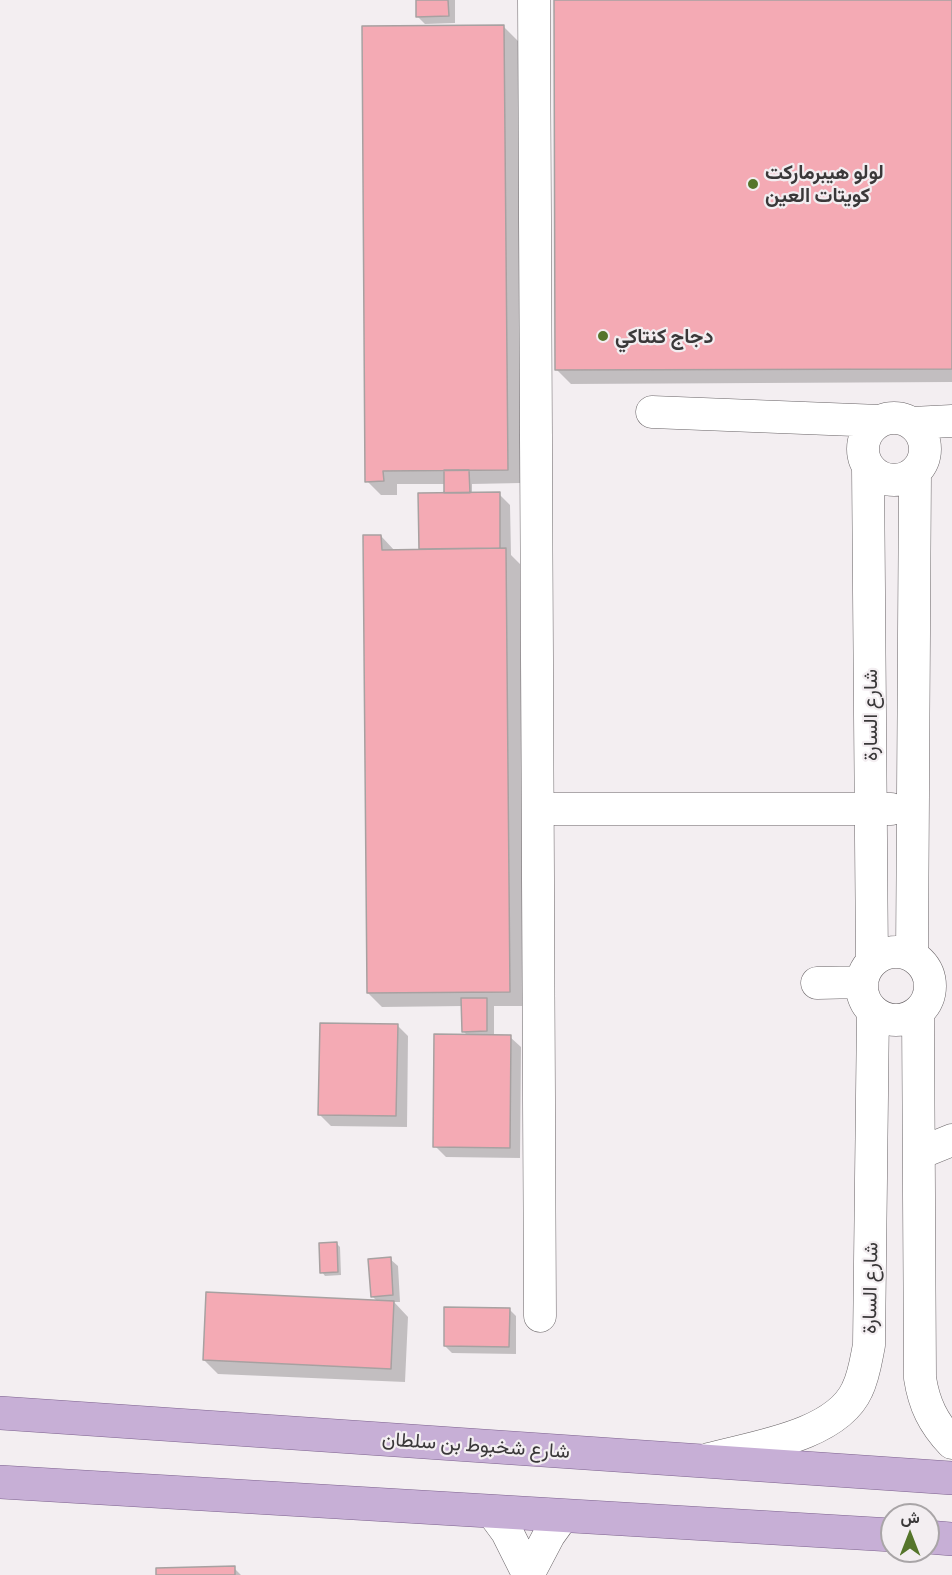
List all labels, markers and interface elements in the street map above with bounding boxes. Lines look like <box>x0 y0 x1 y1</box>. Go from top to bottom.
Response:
place label: لولو هيبرماركت كويتات العين <box>765 160 884 207</box>
marker: لولو هيبرماركت كويتات العين <box>746 177 760 191</box>
place label: دجاج كنتاكي <box>615 324 713 348</box>
marker: دجاج كنتاكي <box>596 329 610 343</box>
street label: شارع السارة <box>858 669 882 761</box>
street label: شارع السارة <box>857 1242 883 1334</box>
street label: شارع شخبوط بن سلطان <box>381 1426 571 1464</box>
north arrow <box>880 1503 940 1563</box>
text: ش <box>900 1507 920 1526</box>

